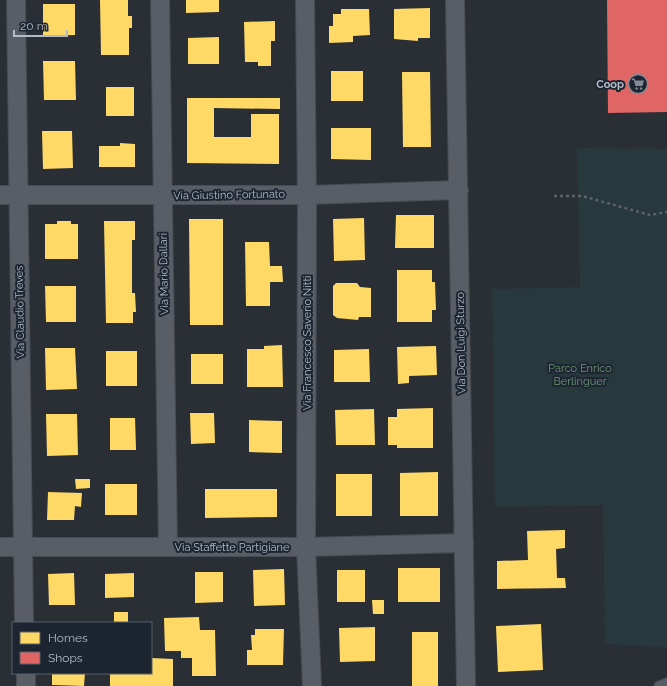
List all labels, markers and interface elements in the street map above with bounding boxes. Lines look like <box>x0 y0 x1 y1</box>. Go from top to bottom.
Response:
scale bar <box>14 12 67 38</box>
text: 20 m <box>20 19 48 33</box>
supermarket icon: Coop <box>627 73 649 95</box>
place label: Coop <box>596 78 624 91</box>
street label: Via Giustino Fortunato <box>173 188 285 202</box>
street label: Via Mario Dallari <box>157 233 171 315</box>
street label: Via Claudio Treves <box>13 265 27 359</box>
street label: Via Francesco Saverio Nitti <box>301 276 314 410</box>
street label: Via Don Luigi Sturzo <box>454 291 468 394</box>
park label: Parco Enrico Berlinguer <box>548 362 612 388</box>
street label: Via Staffette Partigiane <box>175 541 290 554</box>
legend <box>12 622 152 674</box>
text: Homes <box>48 631 88 645</box>
text: Shops <box>48 651 83 665</box>

